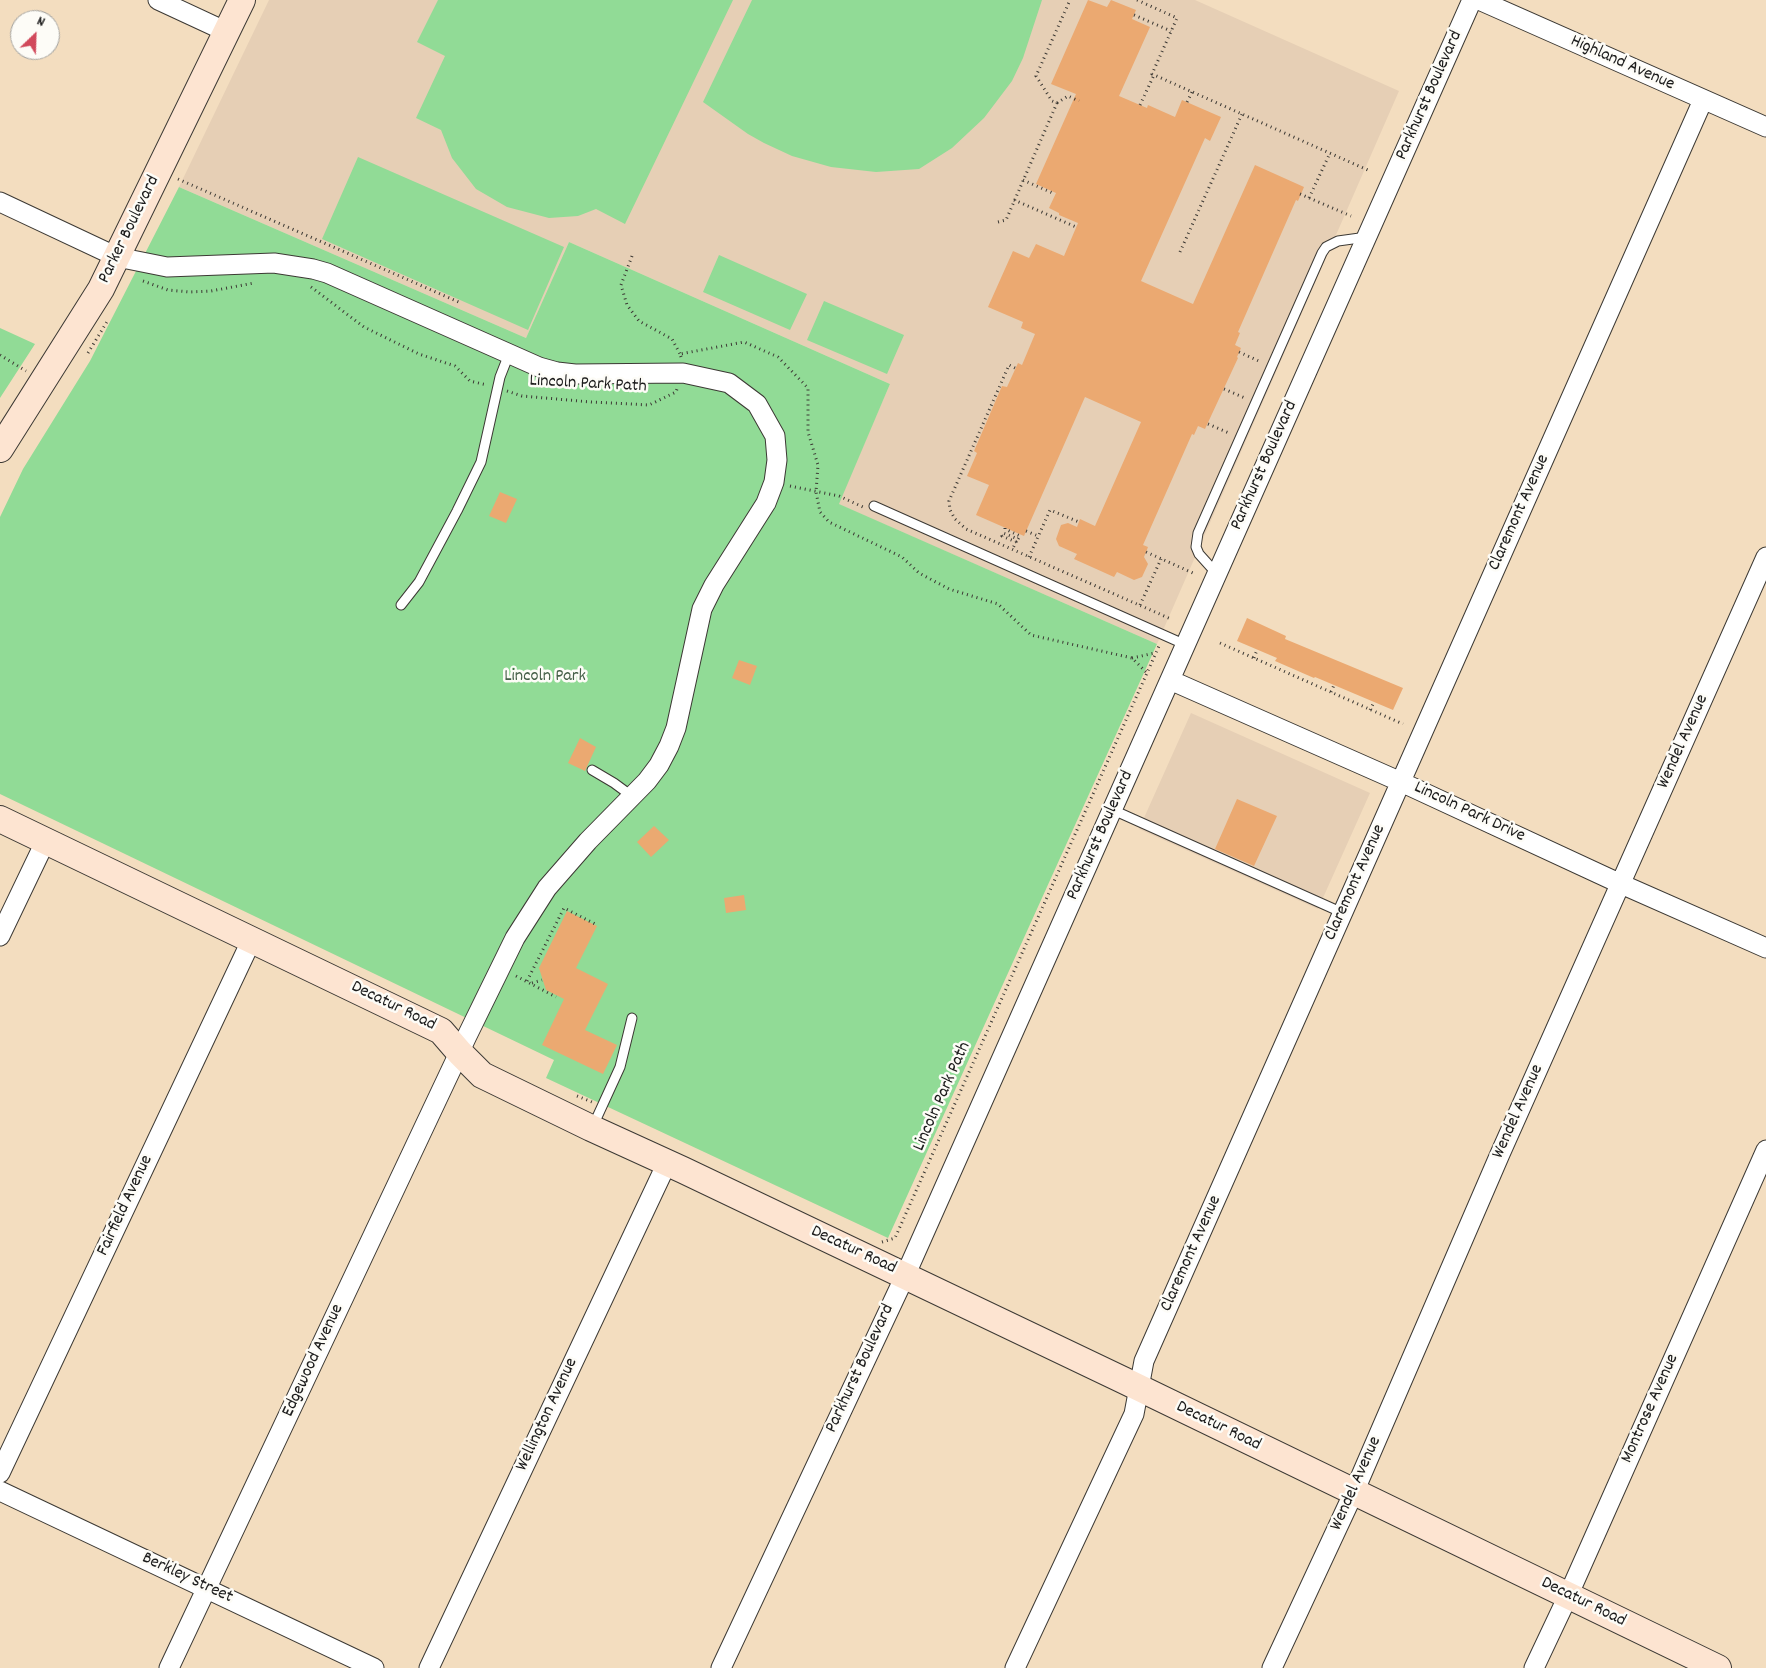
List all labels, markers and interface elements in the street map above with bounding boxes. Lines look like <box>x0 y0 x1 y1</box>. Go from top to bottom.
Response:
north arrow <box>10 10 60 60</box>
text: N <box>33 12 48 33</box>
street label: Parkhurst Boulevard <box>1392 28 1468 164</box>
street label: Highland Avenue <box>1567 31 1677 97</box>
street label: Parker Boulevard <box>95 173 165 287</box>
street label: Lincoln Park Path <box>529 371 647 399</box>
street label: Parkhurst Boulevard <box>1227 398 1303 534</box>
street label: Claremont Avenue <box>1485 452 1555 574</box>
park label: Lincoln Park <box>504 667 586 689</box>
street label: Wendel Avenue <box>1654 692 1714 792</box>
street label: Parkhurst Boulevard <box>1063 768 1139 904</box>
street label: Lincoln Park Drive <box>1410 778 1528 848</box>
street label: Claremont Avenue <box>1321 822 1391 944</box>
street label: Decatur Road <box>347 977 439 1037</box>
street label: Lincoln Park Path <box>909 1039 977 1155</box>
street label: Wendel Avenue <box>1489 1062 1549 1162</box>
street label: Fairfield Avenue <box>93 1152 159 1260</box>
street label: Claremont Avenue <box>1157 1193 1227 1315</box>
street label: Decatur Road <box>807 1222 899 1280</box>
street label: Edgewood Avenue <box>278 1301 350 1421</box>
street label: Parkhurst Boulevard <box>822 1301 900 1437</box>
street label: Montrose Avenue <box>1617 1351 1685 1467</box>
street label: Wellington Avenue <box>512 1355 584 1475</box>
street label: Decatur Road <box>1172 1397 1264 1457</box>
street label: Wendel Avenue <box>1327 1434 1387 1534</box>
street label: Berkley Street <box>138 1549 236 1609</box>
street label: Decatur Road <box>1537 1573 1629 1633</box>

